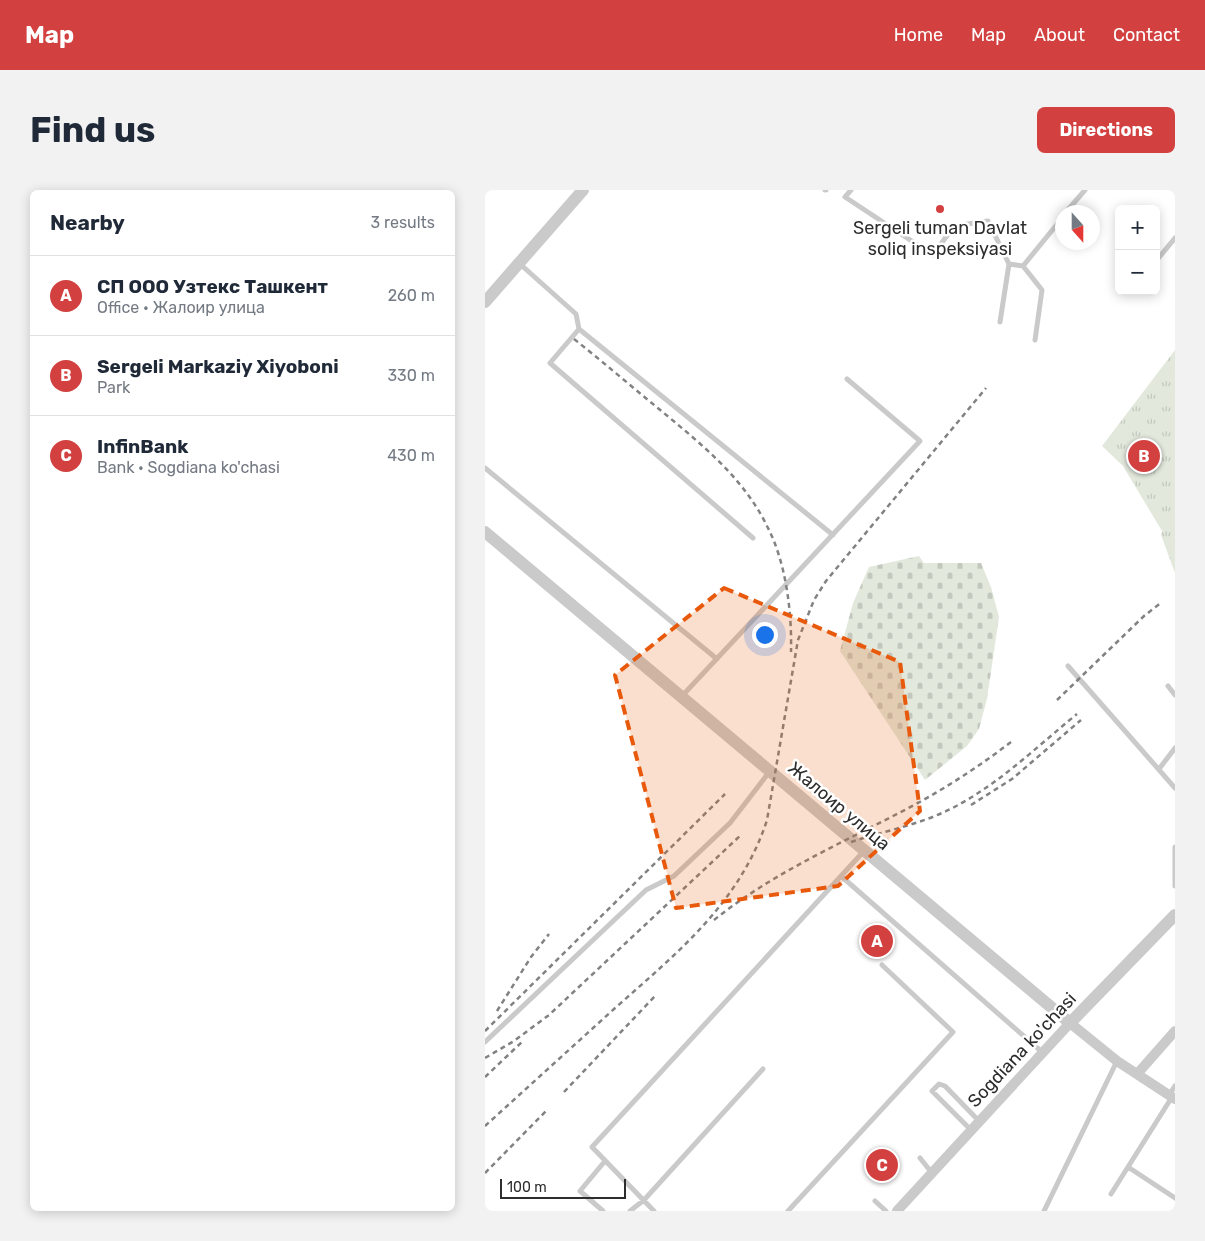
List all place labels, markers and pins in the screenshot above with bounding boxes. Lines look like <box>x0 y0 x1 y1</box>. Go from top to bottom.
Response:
marker: Sergeli tuman Davlat soliq inspeksiyasi <box>934 203 946 215</box>
place label: Sergeli tuman Davlat soliq inspeksiyasi <box>853 217 1027 260</box>
pin: B <box>1128 437 1160 475</box>
pin: A <box>861 922 893 960</box>
pin: C <box>866 1146 898 1184</box>

